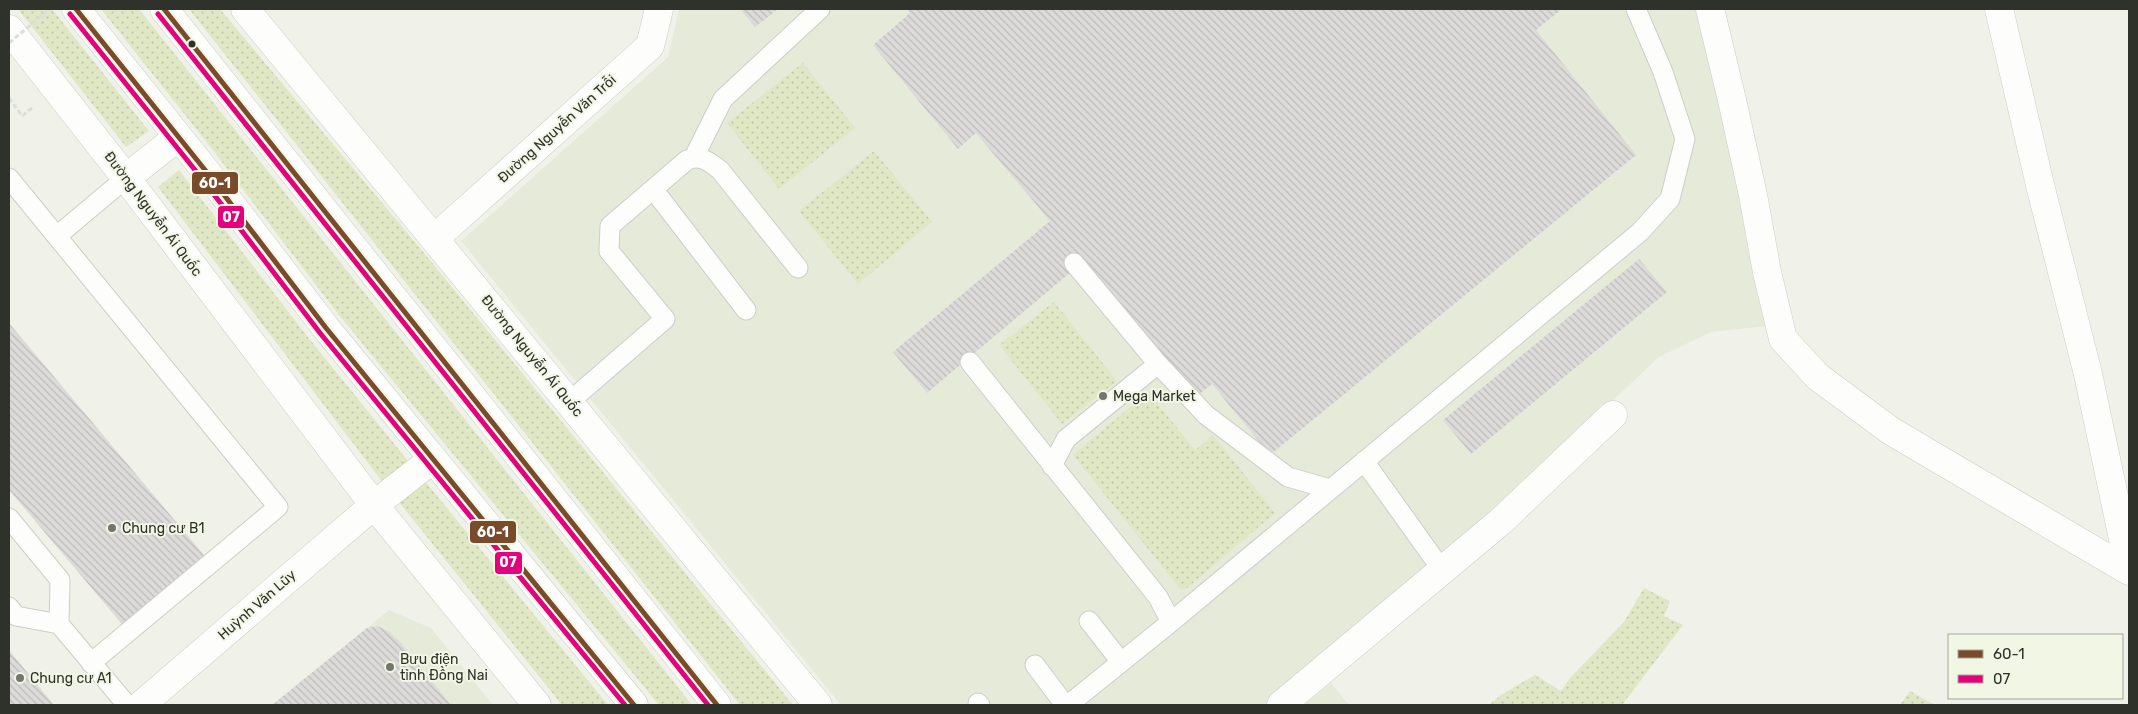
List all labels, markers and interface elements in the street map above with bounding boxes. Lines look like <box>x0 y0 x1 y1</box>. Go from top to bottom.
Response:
unlabelled marker <box>187 39 197 49</box>
street label: Đường Nguyễn Văn Trỗi <box>494 71 620 187</box>
street label: Đường Nguyễn Ái Quốc <box>101 148 206 280</box>
line badge: 60-1 <box>191 171 239 195</box>
text: 60-1 <box>199 175 231 192</box>
line badge: 07 <box>217 205 245 229</box>
text: 07 <box>222 209 240 226</box>
street label: Đường Nguyễn Ái Quốc <box>478 291 587 421</box>
place label: Mega Market <box>1113 388 1196 405</box>
marker: Mega Market <box>1097 390 1109 402</box>
place label: Chung cư B1 <box>122 520 204 537</box>
line badge: 60-1 <box>469 520 517 544</box>
marker: Chung cư B1 <box>106 522 118 534</box>
text: 60-1 <box>477 524 509 541</box>
line badge: 07 <box>494 551 523 575</box>
text: 07 <box>499 554 517 571</box>
street label: Huỳnh Văn Lũy <box>214 566 300 644</box>
legend <box>1948 634 2123 699</box>
text: 60-1 <box>1993 645 2025 663</box>
place label: Bưu điện tỉnh Đồng Nai <box>400 651 488 684</box>
marker: Bưu điện tỉnh Đồng Nai <box>384 661 396 673</box>
place label: Chung cư A1 <box>30 670 111 687</box>
text: 07 <box>1993 670 2011 688</box>
marker: Chung cư A1 <box>14 672 26 684</box>

